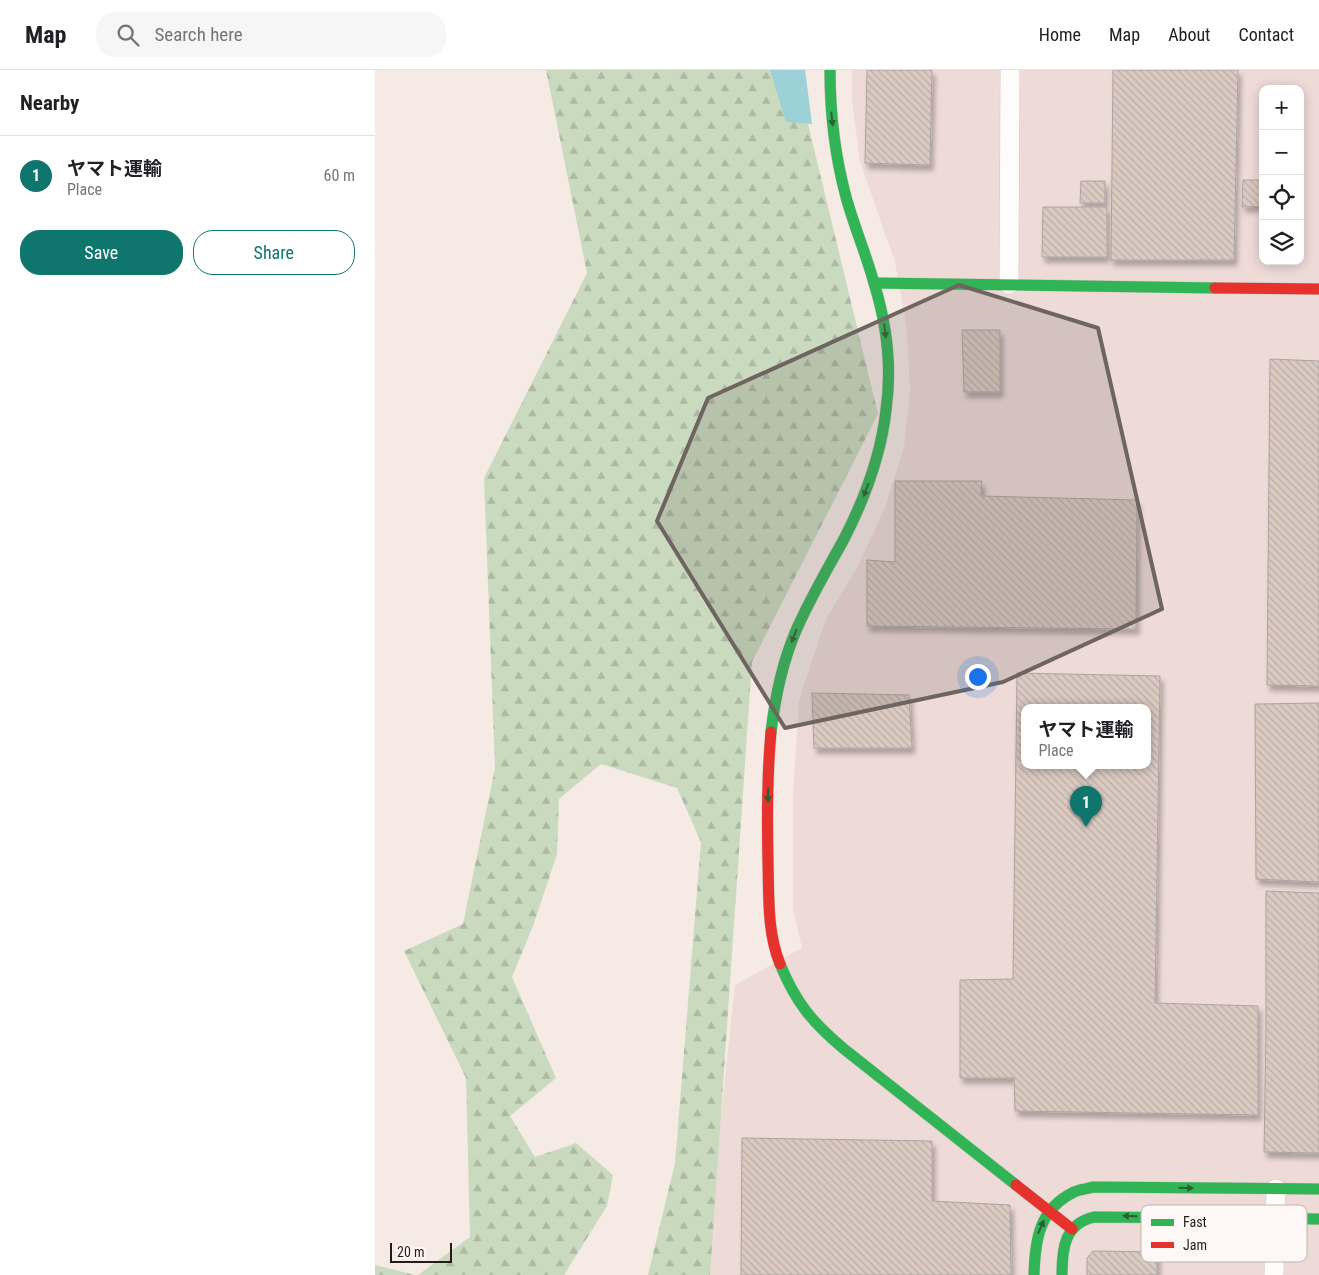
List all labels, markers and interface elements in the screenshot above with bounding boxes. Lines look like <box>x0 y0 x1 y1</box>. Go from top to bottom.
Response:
search box <box>96 12 446 57</box>
text: Map <box>25 21 66 49</box>
icon: search <box>114 21 142 49</box>
text: Search here <box>154 23 243 46</box>
text: Home <box>1039 24 1081 45</box>
text: Map <box>1109 24 1140 45</box>
text: About <box>1168 24 1210 45</box>
text: Contact <box>1238 24 1294 45</box>
map controls <box>1259 85 1304 265</box>
button: + <box>1259 85 1304 130</box>
text: Nearby <box>20 91 79 115</box>
one-way arrow <box>828 111 836 127</box>
button: − <box>1259 130 1304 175</box>
text: ヤマト運輸 <box>67 157 162 180</box>
text: 1 <box>32 166 40 185</box>
text: 60 m <box>323 166 355 185</box>
button: locate <box>1259 175 1304 220</box>
text: Place <box>67 180 102 199</box>
button: layers <box>1259 220 1304 265</box>
button: Save <box>20 230 183 275</box>
button: Share <box>193 230 355 275</box>
one-way arrow <box>881 323 889 339</box>
one-way arrow <box>862 483 870 498</box>
one-way arrow <box>790 628 797 643</box>
your location <box>965 664 991 690</box>
popup <box>1021 704 1151 769</box>
text: ヤマト運輸 <box>1038 718 1134 741</box>
text: Place <box>1038 741 1074 760</box>
pin: 1 <box>1070 786 1102 827</box>
one-way arrow <box>764 787 772 803</box>
one-way arrow <box>1178 1184 1194 1192</box>
legend <box>1141 1205 1307 1262</box>
one-way arrow <box>1122 1212 1138 1220</box>
text: Fast <box>1183 1214 1207 1230</box>
one-way arrow <box>1037 1220 1045 1234</box>
text: Jam <box>1183 1237 1207 1253</box>
scale bar <box>390 1240 453 1263</box>
text: 20 m <box>397 1244 425 1260</box>

